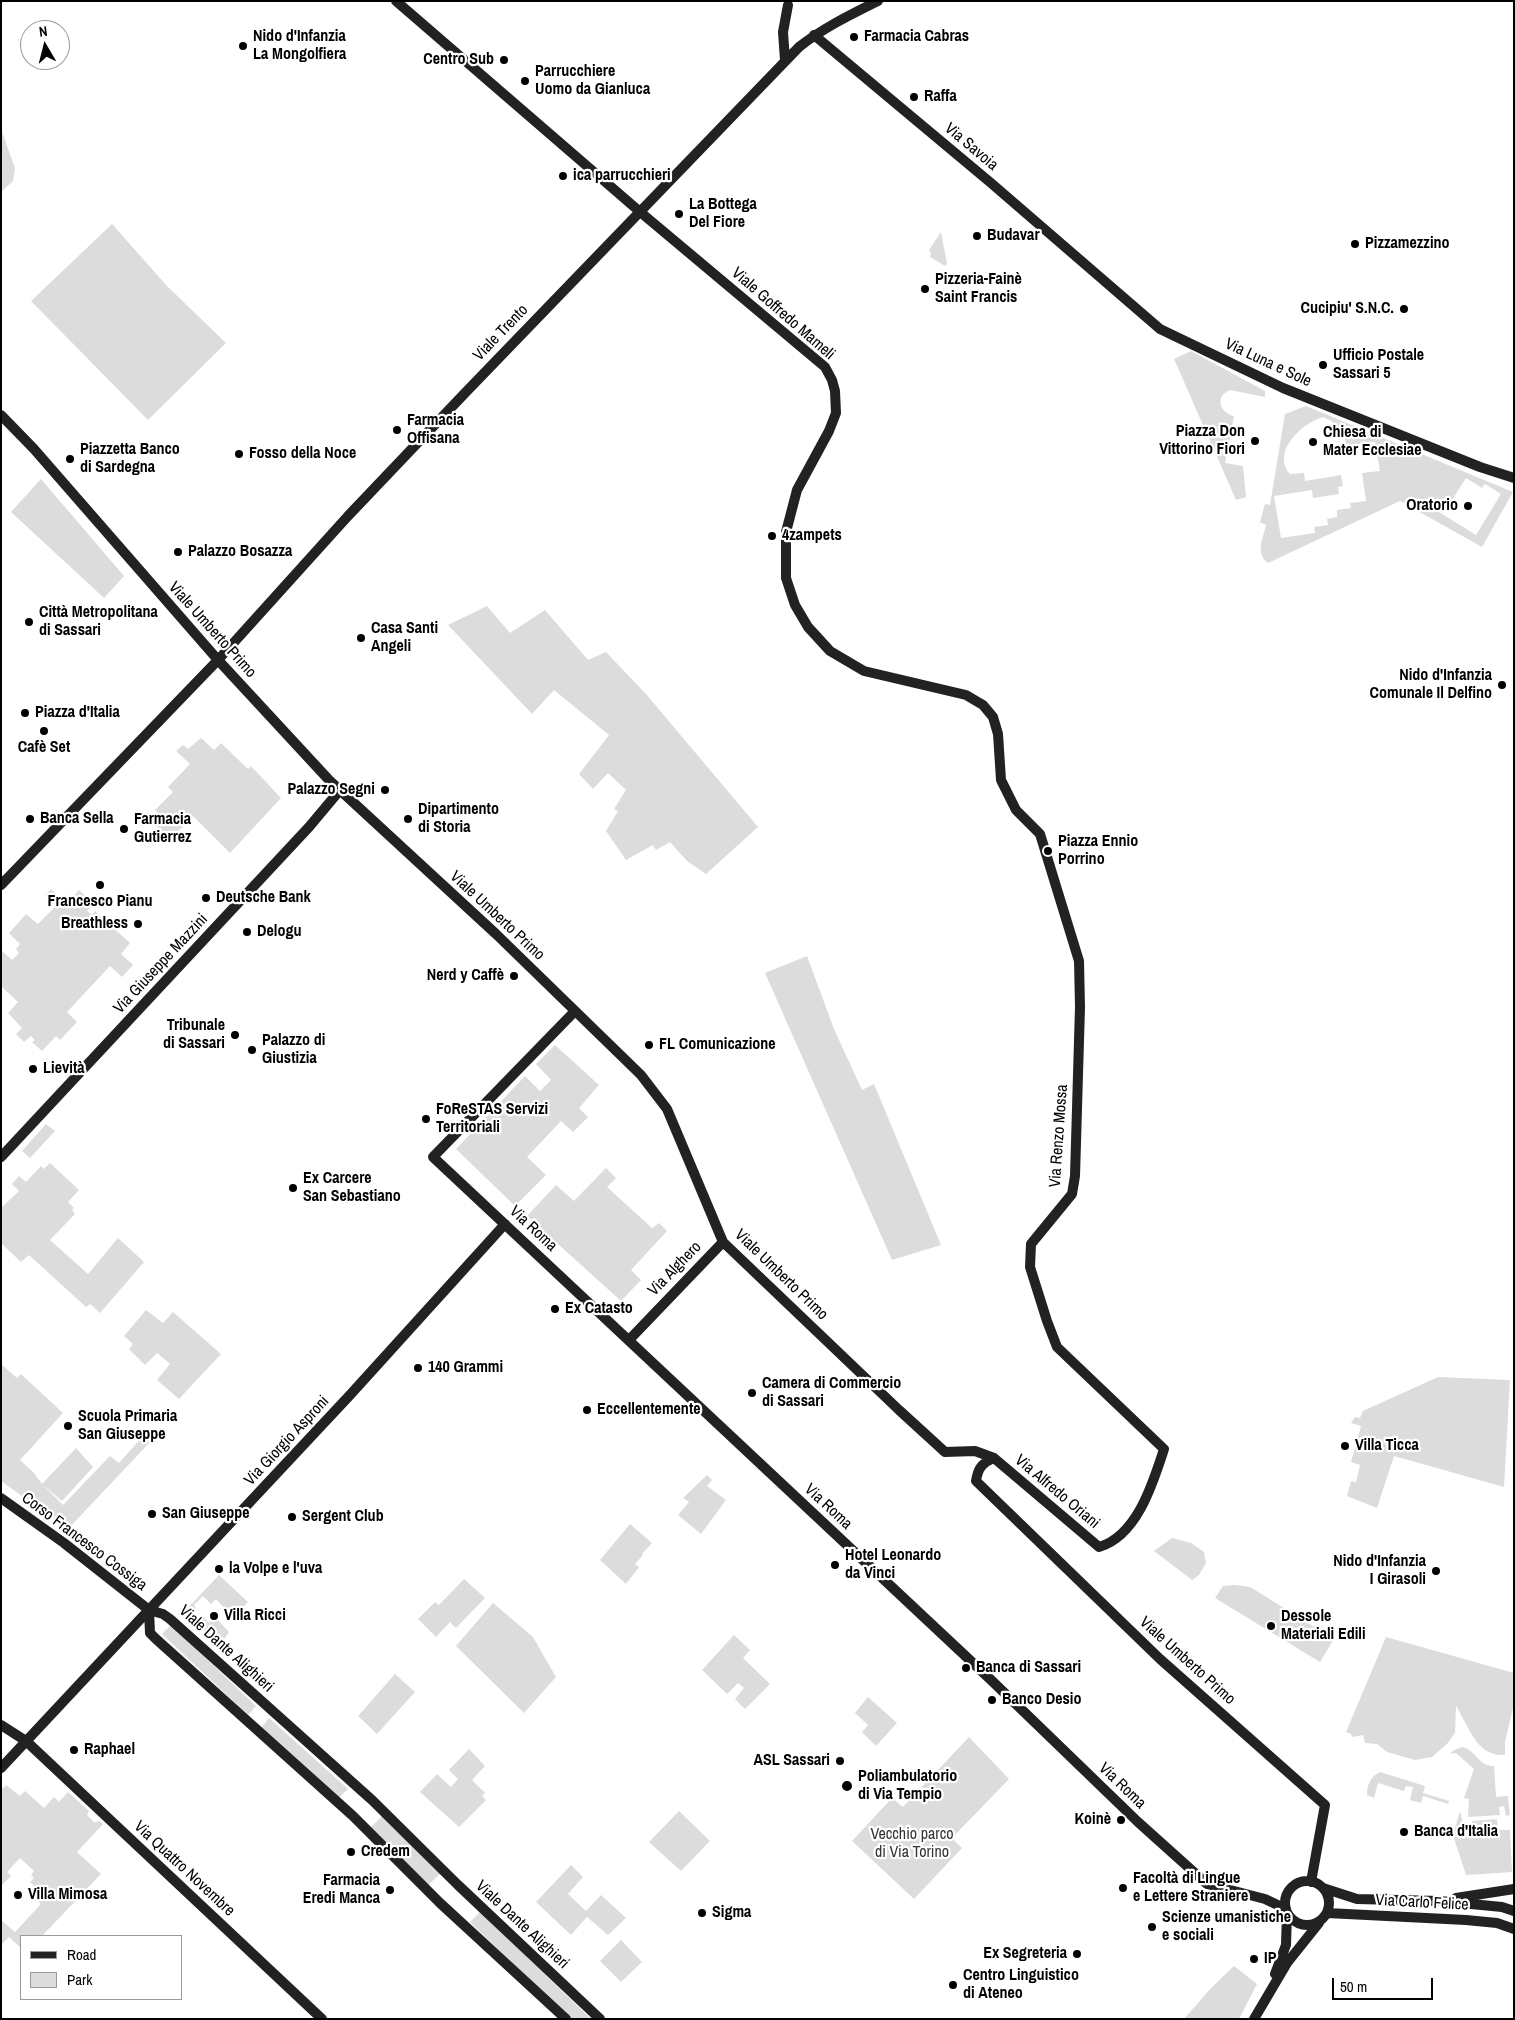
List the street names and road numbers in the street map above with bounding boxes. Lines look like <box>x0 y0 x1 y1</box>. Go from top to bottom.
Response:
street label: Via Savoia <box>940 119 1002 175</box>
street label: Viale Goffredo Mameli <box>727 264 839 364</box>
street label: Viale Trento <box>470 301 532 365</box>
street label: Via Luna e Sole <box>1222 335 1314 391</box>
street label: Viale Umberto Primo <box>164 578 260 682</box>
street label: Viale Umberto Primo <box>446 867 548 965</box>
street label: Via Giuseppe Mazzini <box>110 910 212 1018</box>
street label: Via Renzo Mossa <box>1046 1084 1072 1188</box>
street label: Via Roma <box>505 1202 561 1256</box>
street label: Viale Umberto Primo <box>730 1226 832 1324</box>
street label: Via Alghero <box>644 1238 706 1300</box>
street label: Via Giorgio Asproni <box>241 1392 333 1490</box>
street label: Via Alfredo Oriani <box>1011 1451 1103 1533</box>
street label: Via Roma <box>800 1480 856 1534</box>
street label: Corso Francesco Cossiga <box>18 1489 150 1595</box>
street label: Viale Dante Alighieri <box>175 1601 277 1697</box>
street label: Viale Umberto Primo <box>1135 1613 1239 1709</box>
street label: Via Roma <box>1094 1759 1150 1813</box>
street label: Via Quattro Novembre <box>130 1817 238 1921</box>
street label: Viale Dante Alighieri <box>471 1877 573 1973</box>
street label: Via Carlo Felice <box>1375 1891 1469 1915</box>

